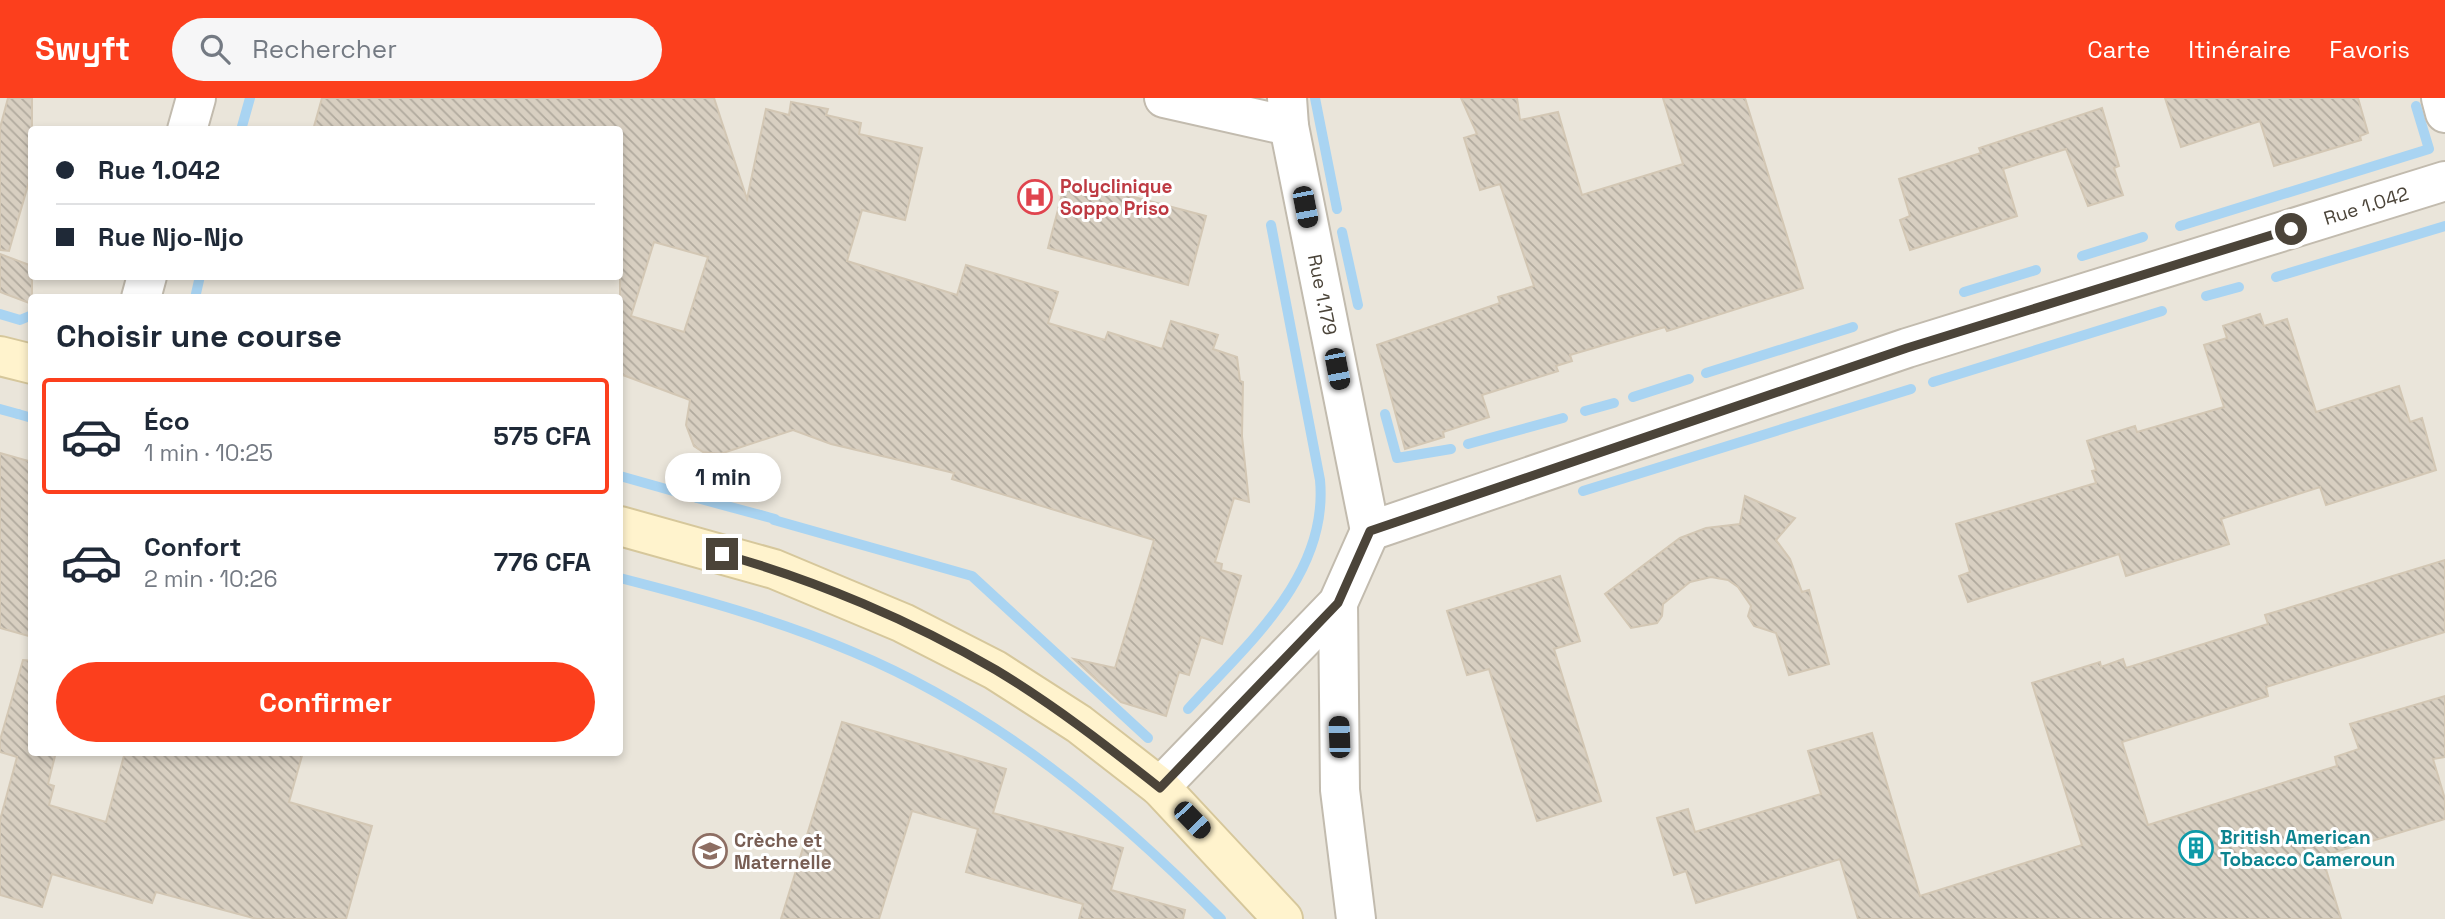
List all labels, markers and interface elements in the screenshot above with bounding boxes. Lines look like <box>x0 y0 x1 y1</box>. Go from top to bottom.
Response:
search box <box>172 18 662 81</box>
text: Swyft <box>35 28 130 70</box>
icon: search <box>196 30 234 68</box>
text: Rechercher <box>252 32 397 66</box>
text: Carte <box>2087 34 2150 65</box>
text: Itinéraire <box>2188 34 2291 65</box>
text: Favoris <box>2329 34 2410 65</box>
text: Rue 1.042 <box>98 153 220 187</box>
place label: Polyclinique Soppo Priso <box>1060 174 1172 221</box>
hospital icon: Polyclinique Soppo Priso <box>1016 178 1054 216</box>
street label: Rue 1.042 <box>2321 181 2412 231</box>
car <box>1291 184 1320 230</box>
route start <box>2275 213 2307 245</box>
text: Rue Njo-Njo <box>98 220 244 254</box>
street label: Rue 1.179 <box>1302 252 1343 337</box>
text: Choisir une course <box>56 316 342 356</box>
car <box>1323 346 1352 392</box>
text: Éco <box>144 404 190 438</box>
icon: car <box>60 405 123 468</box>
text: 575 CFA <box>493 419 591 453</box>
text: 1 min · 10:25 <box>144 438 273 468</box>
callout: 1 min <box>664 452 780 502</box>
text: 1 min <box>695 462 751 492</box>
text: Confort <box>144 530 241 564</box>
icon: car <box>60 531 123 594</box>
route end <box>706 538 738 570</box>
text: 776 CFA <box>494 545 591 579</box>
text: 2 min · 10:26 <box>144 564 278 594</box>
button: Confirmer <box>56 662 595 742</box>
car <box>1328 716 1351 758</box>
car <box>1170 798 1215 842</box>
place label: British American Tobacco Cameroun <box>2220 825 2395 872</box>
place label: Crèche et Maternelle <box>734 828 832 875</box>
building icon: British American Tobacco Cameroun <box>2177 829 2215 867</box>
school or university icon: Crèche et Maternelle <box>691 832 729 870</box>

